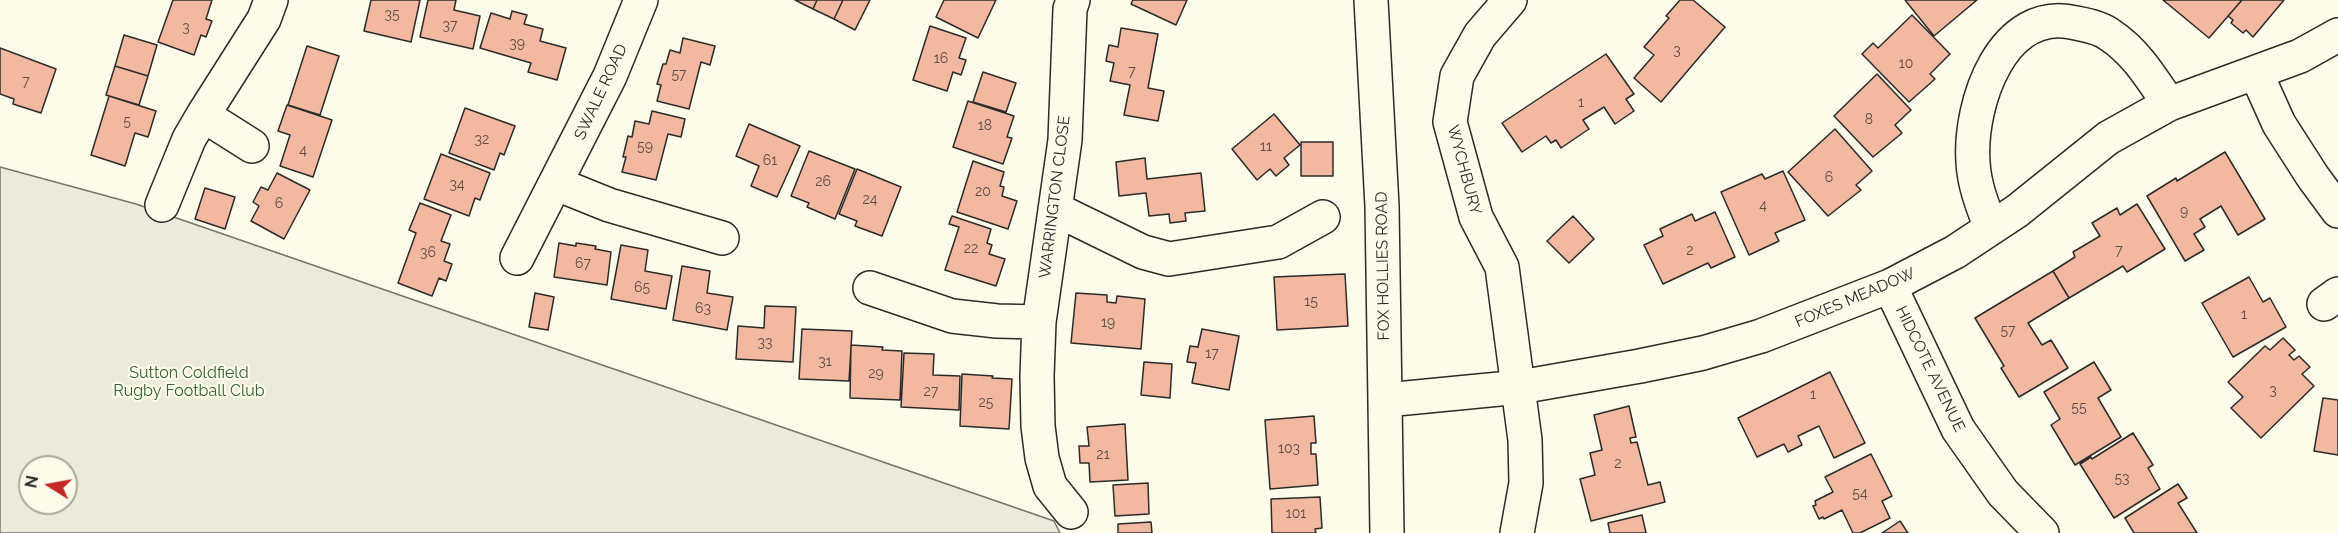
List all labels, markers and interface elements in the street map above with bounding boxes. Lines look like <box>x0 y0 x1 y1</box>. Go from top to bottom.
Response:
house number: 35 <box>384 7 400 23</box>
house number: 37 <box>443 18 457 34</box>
house number: 3 <box>182 20 190 36</box>
house number: 39 <box>509 36 525 52</box>
street label: SWALE ROAD <box>570 41 632 143</box>
house number: 3 <box>1673 43 1681 59</box>
house number: 16 <box>934 51 948 67</box>
house number: 10 <box>1899 56 1913 72</box>
house number: 7 <box>1128 64 1136 80</box>
house number: 57 <box>671 67 687 83</box>
house number: 7 <box>22 74 30 90</box>
house number: 1 <box>1578 95 1584 111</box>
house number: 8 <box>1865 112 1873 128</box>
house number: 5 <box>123 114 131 130</box>
street label: WARRINGTON CLOSE <box>1035 114 1075 280</box>
house number: 18 <box>978 118 992 134</box>
street label: WYCHBURY <box>1443 123 1485 217</box>
house number: 32 <box>475 132 489 148</box>
house number: 59 <box>637 139 653 155</box>
house number: 11 <box>1260 139 1272 155</box>
house number: 4 <box>299 143 307 159</box>
house number: 61 <box>763 153 777 169</box>
house number: 6 <box>1825 170 1833 186</box>
house number: 26 <box>815 174 831 190</box>
house number: 34 <box>449 177 465 193</box>
house number: 20 <box>975 184 991 200</box>
street label: FOX HOLLIES ROAD <box>1372 191 1394 341</box>
house number: 24 <box>863 192 877 208</box>
house number: 6 <box>275 196 283 212</box>
house number: 4 <box>1759 198 1767 214</box>
house number: 9 <box>2180 204 2188 220</box>
house number: 22 <box>964 241 978 257</box>
house number: 2 <box>1686 243 1694 259</box>
house number: 7 <box>2115 243 2123 259</box>
house number: 36 <box>420 245 436 261</box>
house number: 67 <box>575 256 591 272</box>
street label: FOXES MEADOW <box>1792 264 1918 332</box>
house number: 65 <box>634 280 650 296</box>
house number: 15 <box>1304 294 1318 310</box>
house number: 63 <box>695 301 711 317</box>
street label: HIDCOTE AVENUE <box>1891 303 1969 435</box>
house number: 1 <box>2241 307 2247 323</box>
house number: 19 <box>1101 315 1115 331</box>
house number: 57 <box>2000 323 2016 339</box>
house number: 33 <box>758 335 772 351</box>
house number: 17 <box>1205 346 1219 362</box>
house number: 31 <box>818 354 832 370</box>
park label: Sutton Coldfield Rugby Football Club <box>113 363 265 401</box>
house number: 29 <box>868 366 884 382</box>
house number: 3 <box>2269 383 2277 399</box>
house number: 27 <box>924 384 938 400</box>
house number: 1 <box>1810 387 1816 403</box>
house number: 25 <box>979 395 993 411</box>
house number: 55 <box>2071 400 2087 416</box>
house number: 103 <box>1278 441 1300 457</box>
house number: 21 <box>1096 447 1110 463</box>
north arrow <box>18 455 78 515</box>
house number: 2 <box>1614 456 1622 472</box>
house number: 53 <box>2114 471 2130 487</box>
text: N <box>21 474 42 490</box>
house number: 54 <box>1852 486 1868 502</box>
house number: 101 <box>1286 506 1306 522</box>

